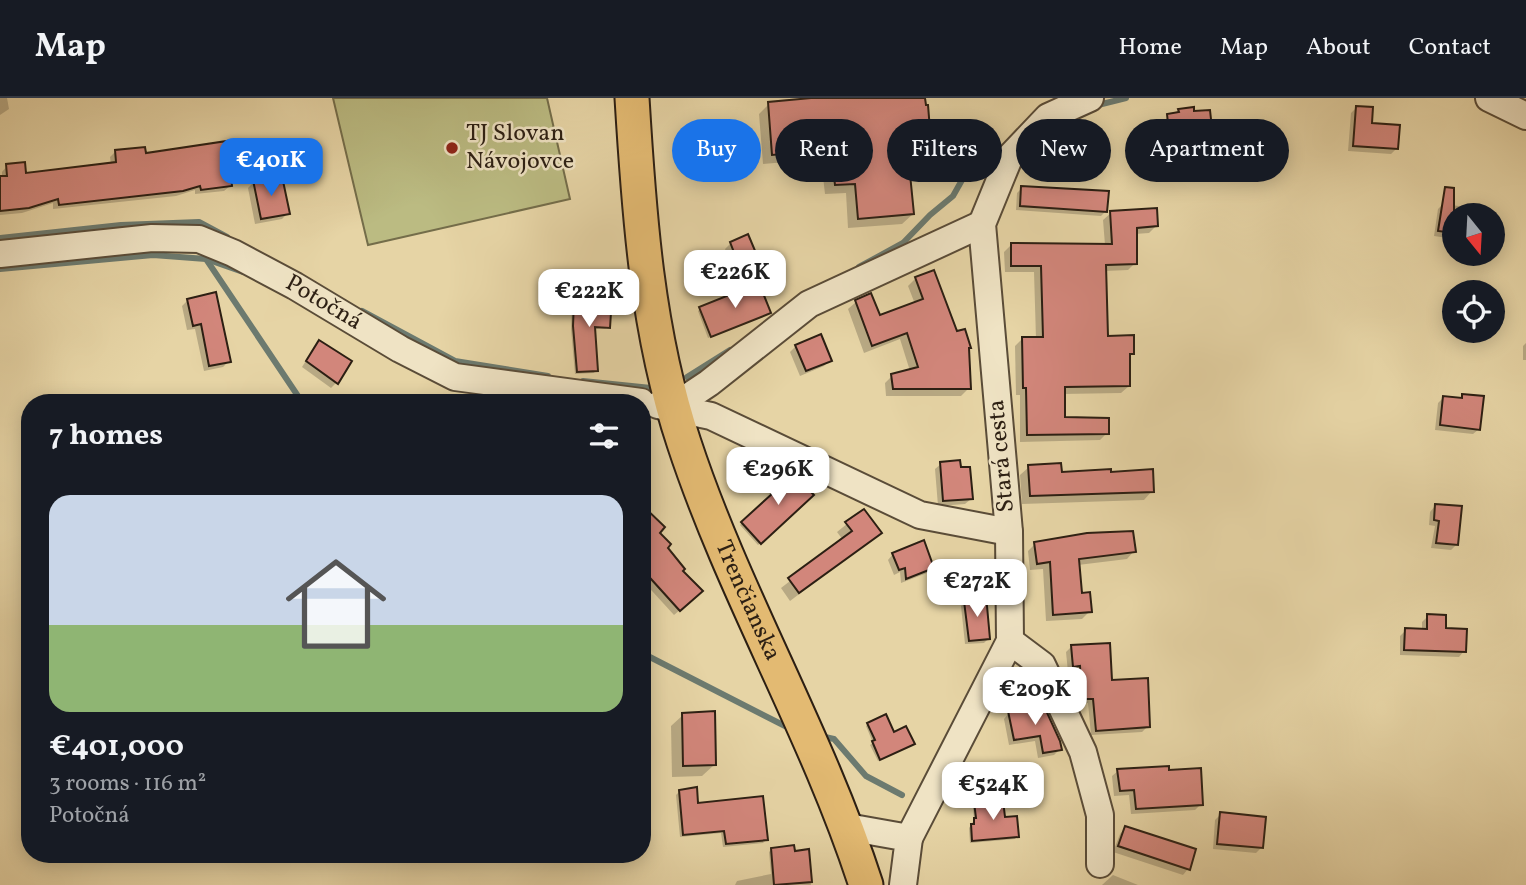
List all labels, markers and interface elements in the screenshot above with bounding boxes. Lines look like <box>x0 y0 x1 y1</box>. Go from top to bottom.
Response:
text: Map <box>35 25 106 71</box>
text: Home <box>1118 31 1182 65</box>
text: Map <box>1220 31 1268 65</box>
text: About <box>1306 31 1371 65</box>
text: Contact <box>1409 31 1491 65</box>
place label: TJ Slovan Návojovce <box>466 117 574 179</box>
chip: Buy <box>672 119 761 182</box>
chip: Rent <box>775 119 873 182</box>
chip: Filters <box>887 119 1002 182</box>
chip: New <box>1016 119 1111 182</box>
chip: Apartment <box>1125 119 1289 182</box>
pin: €401K <box>222 139 320 198</box>
marker: TJ Slovan Návojovce <box>444 140 460 156</box>
text: €401K <box>236 145 306 177</box>
north arrow <box>1442 203 1505 266</box>
map controls <box>1442 203 1505 343</box>
pin: €226K <box>686 250 784 310</box>
text: €226K <box>700 257 770 289</box>
street label: Potočná <box>279 267 368 339</box>
pin: €222K <box>540 270 638 329</box>
text: €222K <box>554 276 624 308</box>
button: locate <box>1442 280 1505 343</box>
street label: Stará cesta <box>980 398 1024 514</box>
text: 7 homes <box>49 415 163 457</box>
icon: filters <box>585 417 623 455</box>
pin: €296K <box>729 448 827 507</box>
text: €296K <box>742 454 814 486</box>
street label: Trenčianska <box>706 535 789 667</box>
icon: home <box>273 541 399 667</box>
pin: €272K <box>928 560 1026 619</box>
text: €272K <box>943 566 1011 598</box>
pin: €209K <box>986 668 1084 727</box>
text: €209K <box>999 674 1071 706</box>
text: €401,000 <box>49 726 184 768</box>
pin: €524K <box>944 762 1042 822</box>
text: 3 rooms · 116 m² <box>49 768 206 800</box>
text: €524K <box>958 769 1028 801</box>
text: Potočná <box>49 800 130 832</box>

